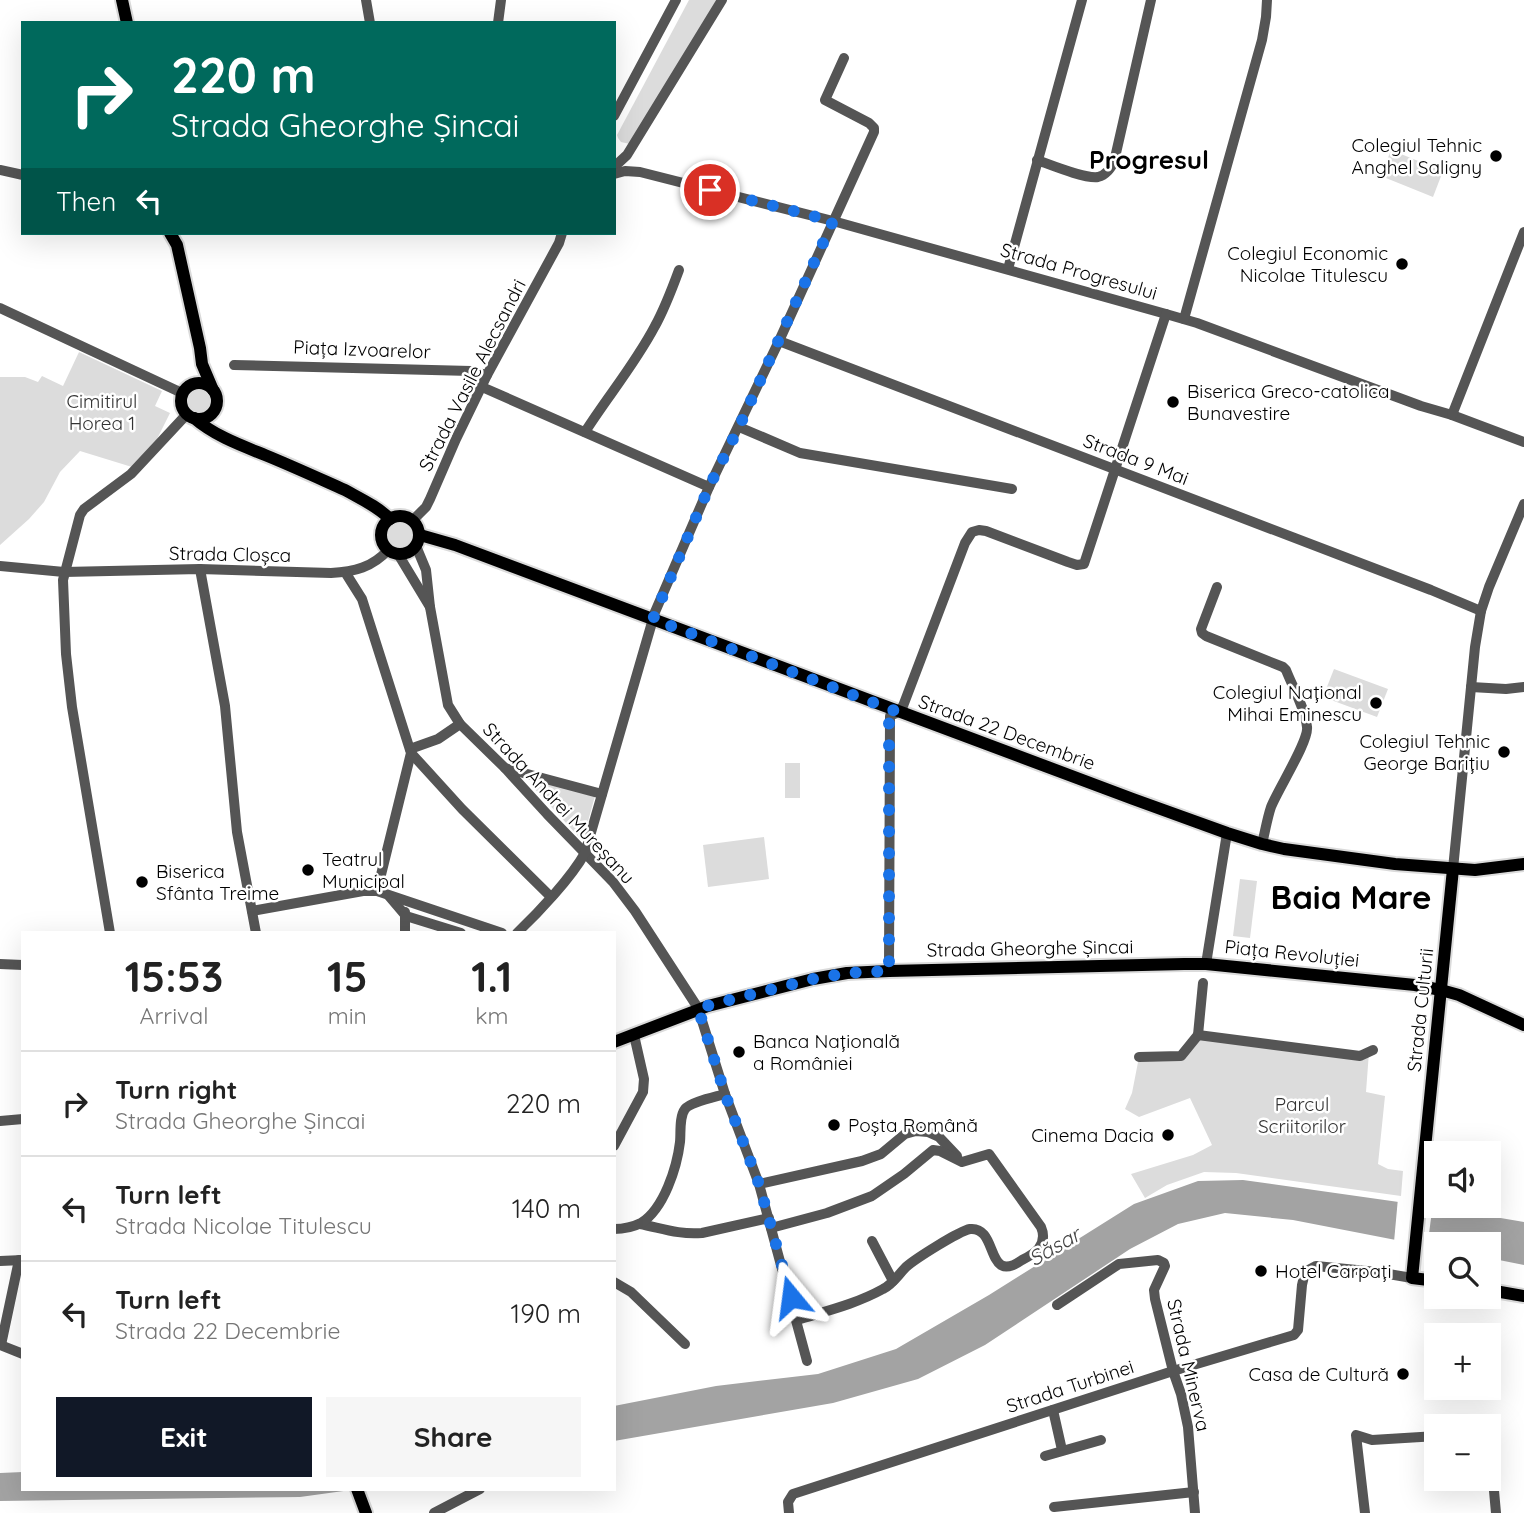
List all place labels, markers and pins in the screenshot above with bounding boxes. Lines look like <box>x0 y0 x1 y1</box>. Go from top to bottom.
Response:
place label: Colegiul Tehnic Anghel Saligny <box>1351 133 1482 179</box>
marker: Colegiul Tehnic Anghel Saligny <box>1488 148 1504 164</box>
pin <box>680 160 740 220</box>
place label: Colegiul Economic Nicolae Titulescu <box>1227 241 1388 287</box>
marker: Colegiul Economic Nicolae Titulescu <box>1394 256 1410 272</box>
place label: Biserica Greco-catolica Bunavestire <box>1187 379 1390 425</box>
marker: Biserica Greco-catolica Bunavestire <box>1165 394 1181 410</box>
place label: Colegiul Național Mihai Eminescu <box>1213 680 1362 726</box>
marker: Colegiul Național Mihai Eminescu <box>1368 695 1384 711</box>
place label: Colegiul Tehnic George Barițiu <box>1359 729 1490 775</box>
marker: Colegiul Tehnic George Barițiu <box>1496 744 1512 760</box>
place label: Teatrul Municipal <box>322 847 405 893</box>
place label: Biserica Sfânta Treime <box>156 859 279 905</box>
marker: Teatrul Municipal <box>300 862 316 878</box>
marker: Biserica Sfânta Treime <box>134 874 150 890</box>
place label: Banca Națională a României <box>753 1029 900 1075</box>
marker: Banca Națională a României <box>731 1044 747 1060</box>
place label: Poșta Română <box>848 1113 978 1137</box>
marker: Poșta Română <box>826 1117 842 1133</box>
place label: Cinema Dacia <box>1031 1123 1154 1147</box>
marker: Cinema Dacia <box>1160 1127 1176 1143</box>
place label: Hotel Carpați <box>1275 1259 1392 1283</box>
marker: Hotel Carpați <box>1253 1263 1269 1279</box>
place label: Casa de Cultură <box>1248 1362 1389 1386</box>
marker: Casa de Cultură <box>1395 1366 1411 1382</box>

